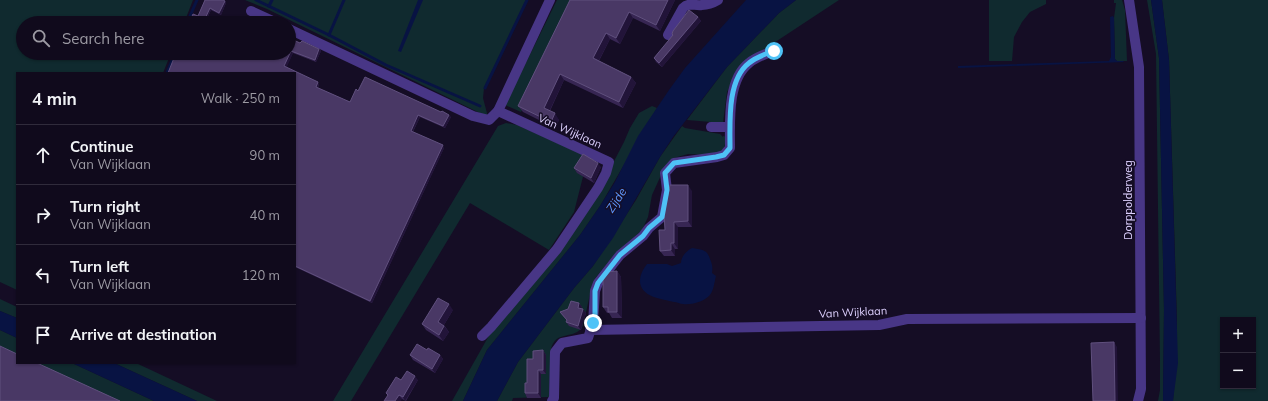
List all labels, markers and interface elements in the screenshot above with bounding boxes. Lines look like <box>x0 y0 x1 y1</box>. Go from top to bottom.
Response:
search box <box>16 16 296 60</box>
icon: search <box>30 27 52 49</box>
text: Search here <box>62 29 144 48</box>
route start <box>765 42 783 60</box>
text: 4 min <box>32 88 77 109</box>
text: Walk · 250 m <box>201 90 280 106</box>
street label: Van Wijklaan <box>536 111 604 151</box>
text: Continue <box>70 137 133 156</box>
icon: ahead <box>32 144 54 166</box>
text: 90 m <box>250 147 280 163</box>
text: Van Wijklaan <box>70 156 151 172</box>
street label: Dorppolderweg <box>1121 160 1135 240</box>
water label: Zijde <box>602 184 630 215</box>
text: Turn right <box>70 197 140 216</box>
icon: right <box>32 204 54 226</box>
text: 40 m <box>250 207 280 223</box>
text: Van Wijklaan <box>70 216 151 232</box>
text: Turn left <box>70 257 129 276</box>
icon: left <box>32 264 54 286</box>
text: 120 m <box>242 267 280 283</box>
text: Van Wijklaan <box>70 276 151 292</box>
street label: Van Wijklaan <box>818 303 888 321</box>
route end <box>584 314 602 332</box>
map controls <box>1220 317 1256 389</box>
button: + <box>1220 317 1256 353</box>
icon: arrive <box>32 324 54 346</box>
text: Arrive at destination <box>70 325 217 344</box>
button: − <box>1220 353 1256 389</box>

